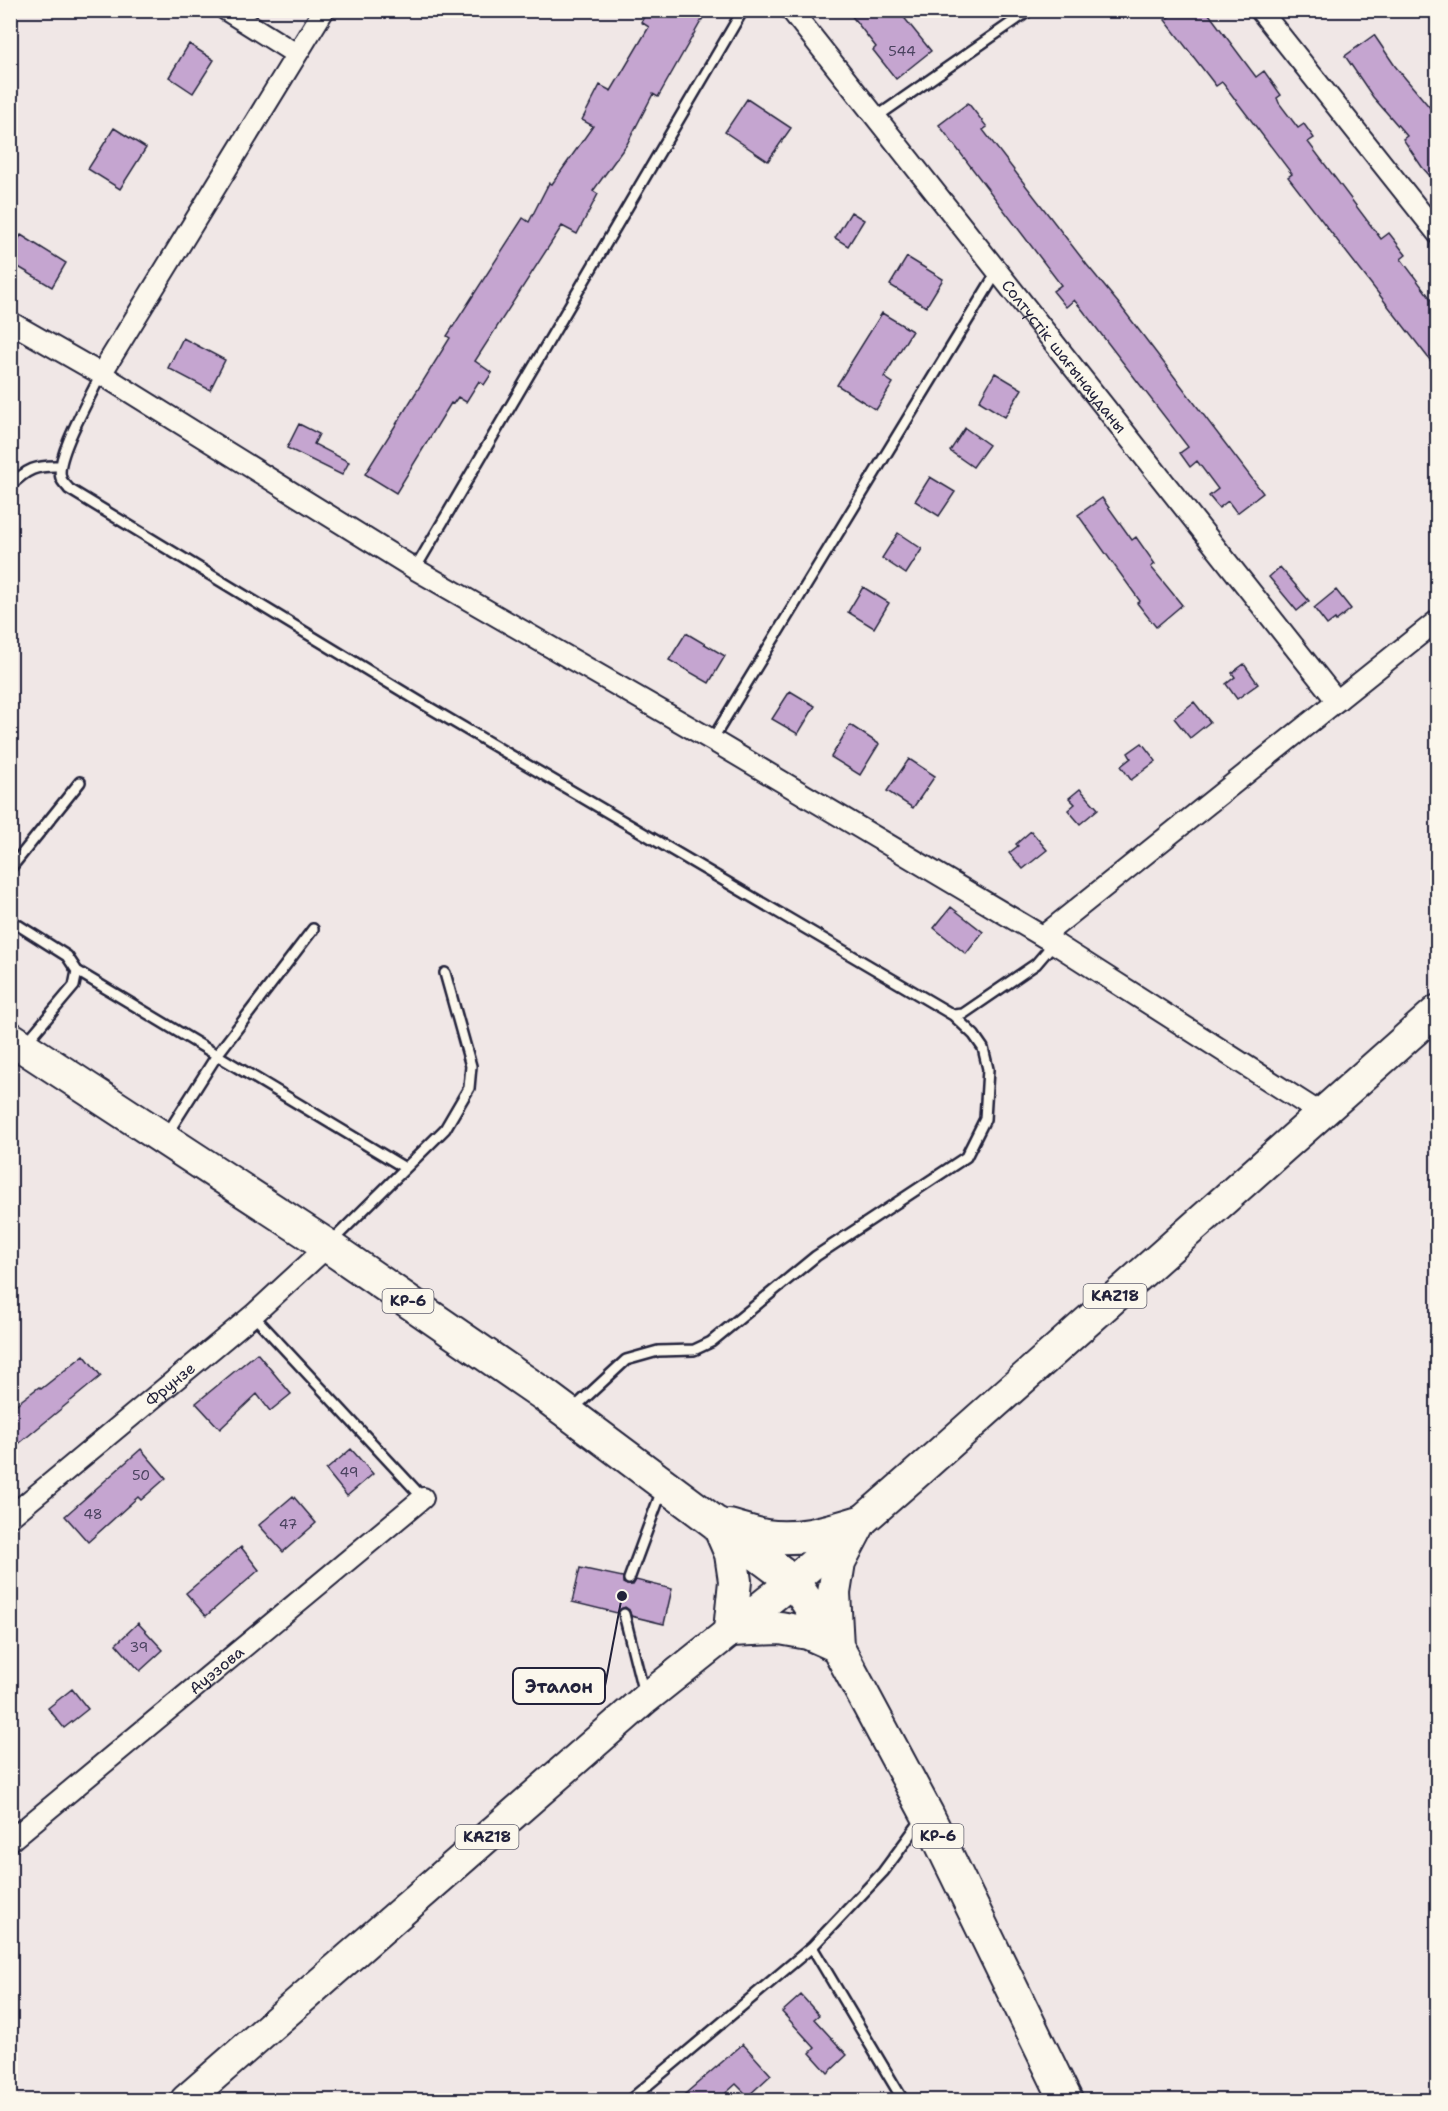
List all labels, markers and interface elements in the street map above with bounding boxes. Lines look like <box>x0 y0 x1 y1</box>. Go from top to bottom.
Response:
house number: 544 <box>888 42 916 60</box>
street label: Солтүстік шағынауданы <box>997 275 1132 437</box>
road number: KAZ18 <box>1084 1284 1146 1308</box>
road number: KP-6 <box>382 1289 434 1313</box>
street label: Фрунзе <box>141 1357 199 1411</box>
house number: 49 <box>340 1463 359 1481</box>
house number: 50 <box>132 1466 150 1484</box>
house number: 48 <box>83 1505 103 1523</box>
house number: 47 <box>279 1515 297 1533</box>
house number: 39 <box>130 1638 148 1656</box>
street label: Ауэзова <box>184 1641 248 1699</box>
callout: Эталон <box>513 1668 605 1704</box>
text: Эталон <box>525 1675 593 1699</box>
road number: KP-6 <box>912 1824 964 1848</box>
road number: KAZ18 <box>456 1825 518 1849</box>

